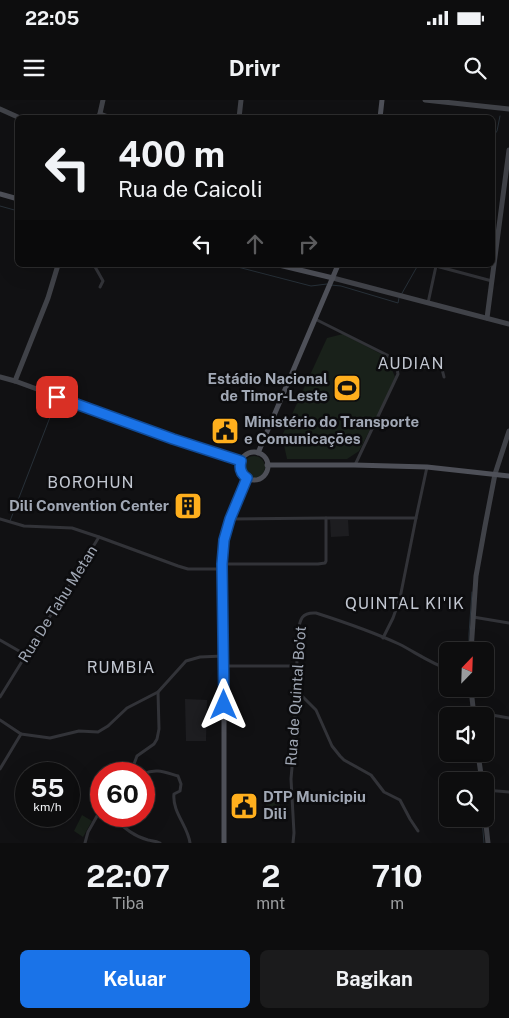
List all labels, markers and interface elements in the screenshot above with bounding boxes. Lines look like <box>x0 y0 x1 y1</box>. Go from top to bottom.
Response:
text: 22:05 <box>25 7 79 29</box>
icon: menu <box>20 54 48 82</box>
icon: search <box>461 54 489 82</box>
text: Drivr <box>229 55 280 81</box>
text: 400 m <box>118 134 225 175</box>
icon: left <box>35 135 100 200</box>
text: Rua de Caicoli <box>118 176 262 202</box>
icon: left <box>188 230 216 258</box>
icon: ahead <box>241 230 269 258</box>
icon: right <box>294 230 322 258</box>
district label: AUDIAN <box>377 354 445 373</box>
place label: Estádio Nacional de Timor-Leste <box>208 370 328 404</box>
sports icon: Estádio Nacional de Timor-Leste <box>332 373 362 403</box>
pin <box>36 376 78 418</box>
icon: arrive <box>43 383 71 411</box>
place label: Ministério do Transporte e Comunicações <box>244 413 419 447</box>
public building icon: Ministério do Transporte e Comunicações <box>210 416 240 446</box>
district label: BOROHUN <box>47 473 135 492</box>
building icon: Dili Convention Center <box>173 491 203 521</box>
place label: Dili Convention Center <box>9 497 169 514</box>
street label: Rua De Tahu Metan <box>15 542 100 665</box>
district label: QUINTAL KI'IK <box>345 594 465 613</box>
street label: Rua de Quintal Bo'ot <box>282 625 309 767</box>
north arrow <box>439 642 494 698</box>
map controls <box>439 642 494 827</box>
district label: RUMBIA <box>87 658 155 677</box>
position arrow <box>197 678 249 730</box>
button: sound <box>439 707 494 762</box>
speed limit sign: 60 <box>90 762 155 827</box>
button: search <box>439 772 494 827</box>
text: 55 <box>31 773 64 803</box>
place label: DTP Municipiu Dili <box>263 788 366 822</box>
public building icon: DTP Municipiu Dili <box>229 791 259 821</box>
text: km/h <box>33 800 62 814</box>
text: 22:07 <box>86 858 170 894</box>
text: 2 <box>261 858 280 894</box>
text: 710 <box>371 858 423 894</box>
text: Tiba <box>112 894 144 913</box>
text: mnt <box>256 894 285 913</box>
text: m <box>390 894 404 913</box>
button: Keluar <box>20 950 250 1008</box>
button: Bagikan <box>260 950 489 1008</box>

